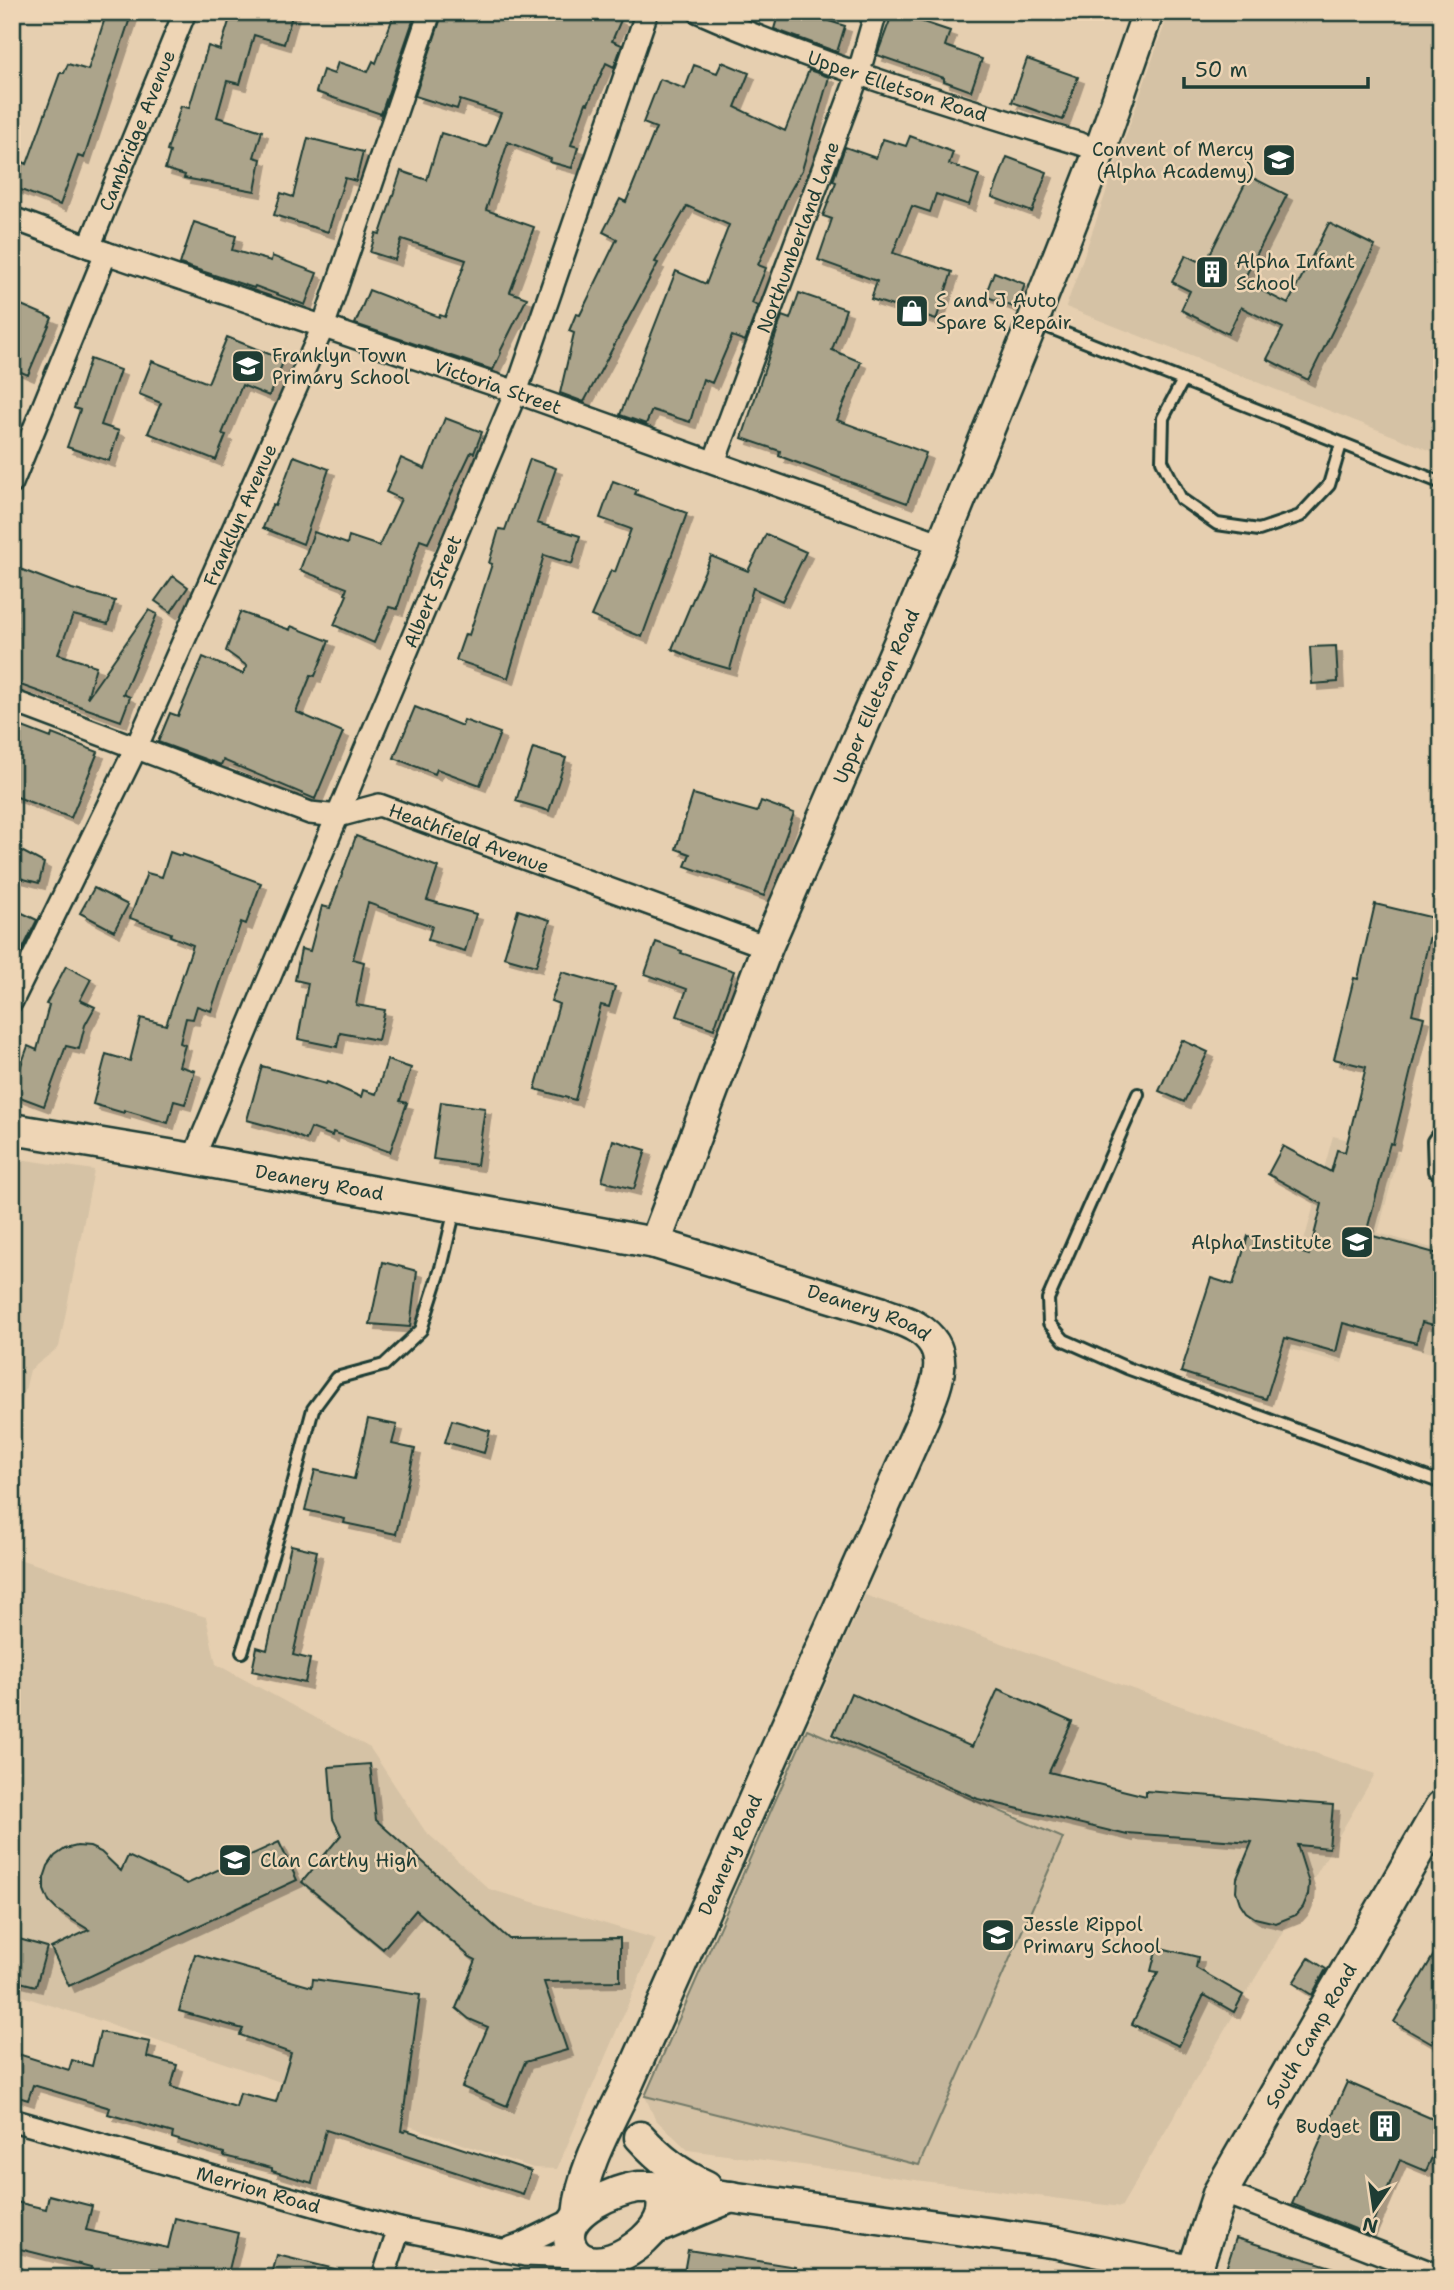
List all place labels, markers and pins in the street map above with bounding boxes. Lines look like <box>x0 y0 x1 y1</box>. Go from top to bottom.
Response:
place label: Convent of Mercy (Alpha Academy) <box>1092 137 1254 184</box>
school or university icon: Convent of Mercy (Alpha Academy) <box>1260 141 1298 179</box>
place label: Alpha Infant School <box>1236 249 1355 296</box>
building icon: Alpha Infant School <box>1193 253 1231 291</box>
place label: S and J Auto Spare & Repair <box>936 288 1072 335</box>
shop icon: S and J Auto Spare & Repair <box>893 292 931 330</box>
place label: Franklyn Town Primary School <box>272 343 410 390</box>
school or university icon: Franklyn Town Primary School <box>229 347 267 385</box>
school or university icon: Alpha Institute <box>1338 1223 1376 1261</box>
place label: Alpha Institute <box>1191 1230 1332 1255</box>
school or university icon: Clan Carthy High <box>216 1841 254 1879</box>
place label: Clan Carthy High <box>260 1848 418 1873</box>
place label: Jessle Rippol Primary School <box>1023 1912 1161 1959</box>
school or university icon: Jessle Rippol Primary School <box>979 1916 1017 1954</box>
building icon: Budget <box>1366 2107 1404 2145</box>
place label: Budget <box>1296 2114 1360 2139</box>

